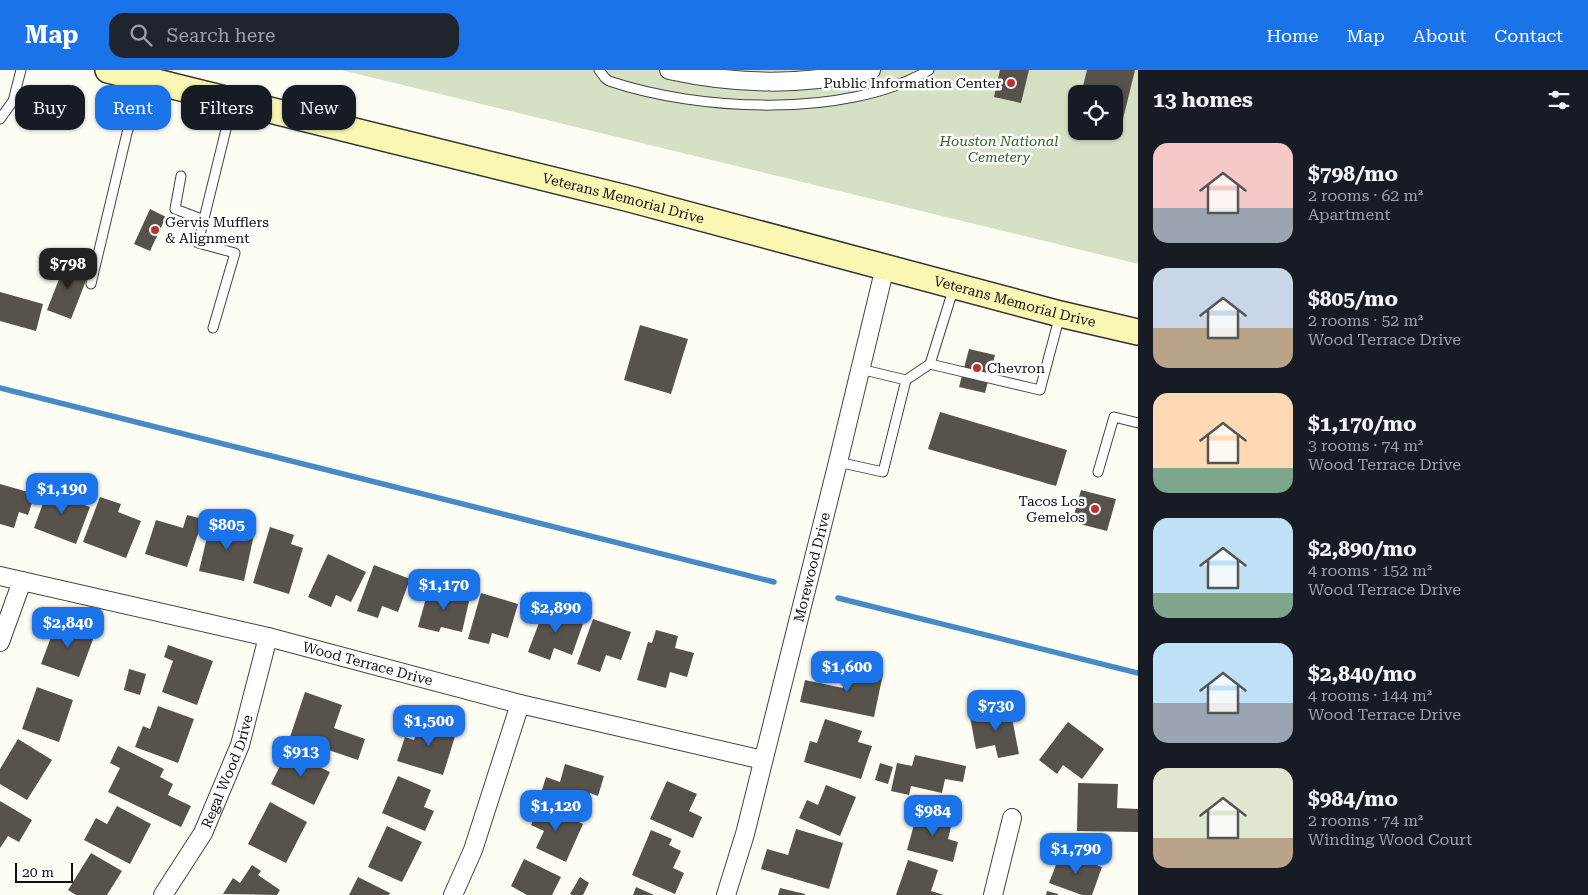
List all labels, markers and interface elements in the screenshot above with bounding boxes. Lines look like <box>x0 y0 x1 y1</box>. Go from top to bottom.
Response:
search box <box>109 13 459 58</box>
text: Map <box>25 21 79 49</box>
icon: search <box>127 21 155 49</box>
text: Search here <box>167 24 275 47</box>
text: Home <box>1266 25 1318 46</box>
text: Map <box>1346 25 1385 46</box>
text: About <box>1413 25 1466 46</box>
text: Contact <box>1494 25 1563 46</box>
place label: Public Information Center <box>823 75 1001 91</box>
marker: Public Information Center <box>1005 77 1017 89</box>
chip: Buy <box>15 85 85 130</box>
chip: Rent <box>95 85 171 130</box>
chip: Filters <box>181 85 272 130</box>
chip: New <box>282 85 356 130</box>
map controls <box>1068 85 1123 140</box>
button: locate <box>1068 85 1123 140</box>
icon: filters <box>1545 86 1573 114</box>
text: 13 homes <box>1153 88 1253 112</box>
park label: Houston National Cemetery <box>939 133 1058 165</box>
text: $798/mo <box>1308 162 1398 186</box>
icon: home <box>1193 163 1253 223</box>
street label: Veterans Memorial Drive <box>541 170 706 227</box>
text: 2 rooms · 62 m² <box>1308 186 1423 205</box>
text: Apartment <box>1308 205 1391 224</box>
place label: Gervis Mufflers & Alignment <box>165 214 269 246</box>
marker: Gervis Mufflers & Alignment <box>149 224 161 236</box>
pin: $798 <box>38 248 98 290</box>
text: $798 <box>50 254 86 273</box>
street label: Veterans Memorial Drive <box>932 273 1098 330</box>
text: $805/mo <box>1308 287 1398 311</box>
icon: home <box>1193 288 1253 348</box>
text: 2 rooms · 52 m² <box>1308 311 1423 330</box>
text: Wood Terrace Drive <box>1308 330 1461 349</box>
place label: Chevron <box>987 360 1045 376</box>
marker: Chevron <box>971 362 983 374</box>
text: $1,170/mo <box>1308 412 1417 436</box>
icon: home <box>1193 413 1253 473</box>
text: 3 rooms · 74 m² <box>1308 436 1423 455</box>
text: Wood Terrace Drive <box>1308 455 1461 474</box>
pin: $1,190 <box>21 472 103 515</box>
text: $1,190 <box>37 479 87 498</box>
place label: Tacos Los Gemelos <box>1019 493 1085 525</box>
marker: Tacos Los Gemelos <box>1089 503 1101 515</box>
pin: $805 <box>197 508 257 551</box>
street label: Morewood Drive <box>790 510 833 624</box>
text: $805 <box>209 515 245 534</box>
text: $2,890/mo <box>1308 537 1417 561</box>
icon: home <box>1193 538 1253 598</box>
text: 4 rooms · 152 m² <box>1308 561 1432 580</box>
pin: $1,170 <box>403 568 485 611</box>
text: $1,170 <box>419 575 469 594</box>
text: Wood Terrace Drive <box>1308 580 1461 599</box>
pin: $2,890 <box>515 592 597 634</box>
text: $2,890 <box>531 598 581 617</box>
pin: $2,840 <box>27 606 109 649</box>
text: $2,840 <box>43 613 93 632</box>
street label: Wood Terrace Drive <box>301 639 435 689</box>
pin: $1,600 <box>806 650 888 693</box>
text: $1,600 <box>822 657 872 676</box>
text: $2,840/mo <box>1308 662 1417 686</box>
icon: home <box>1193 663 1253 723</box>
text: 4 rooms · 144 m² <box>1308 686 1432 705</box>
pin: $730 <box>966 690 1026 732</box>
text: $730 <box>978 696 1014 715</box>
pin: $1,500 <box>388 704 470 747</box>
text: Wood Terrace Drive <box>1308 705 1461 724</box>
text: $1,500 <box>404 711 454 730</box>
street label: Regal Wood Drive <box>198 713 256 831</box>
pin: $913 <box>271 736 331 778</box>
text: $913 <box>283 742 319 761</box>
text: $984/mo <box>1308 787 1398 811</box>
icon: home <box>1193 788 1253 848</box>
pin: $1,120 <box>515 790 597 832</box>
pin: $984 <box>903 794 963 837</box>
text: $1,120 <box>531 796 581 815</box>
text: $984 <box>915 801 951 820</box>
text: 2 rooms · 74 m² <box>1308 811 1423 830</box>
text: Winding Wood Court <box>1308 830 1472 849</box>
pin: $1,790 <box>1035 832 1117 875</box>
text: $1,790 <box>1051 839 1101 858</box>
scale bar <box>15 860 72 883</box>
text: 20 m <box>22 864 54 880</box>

